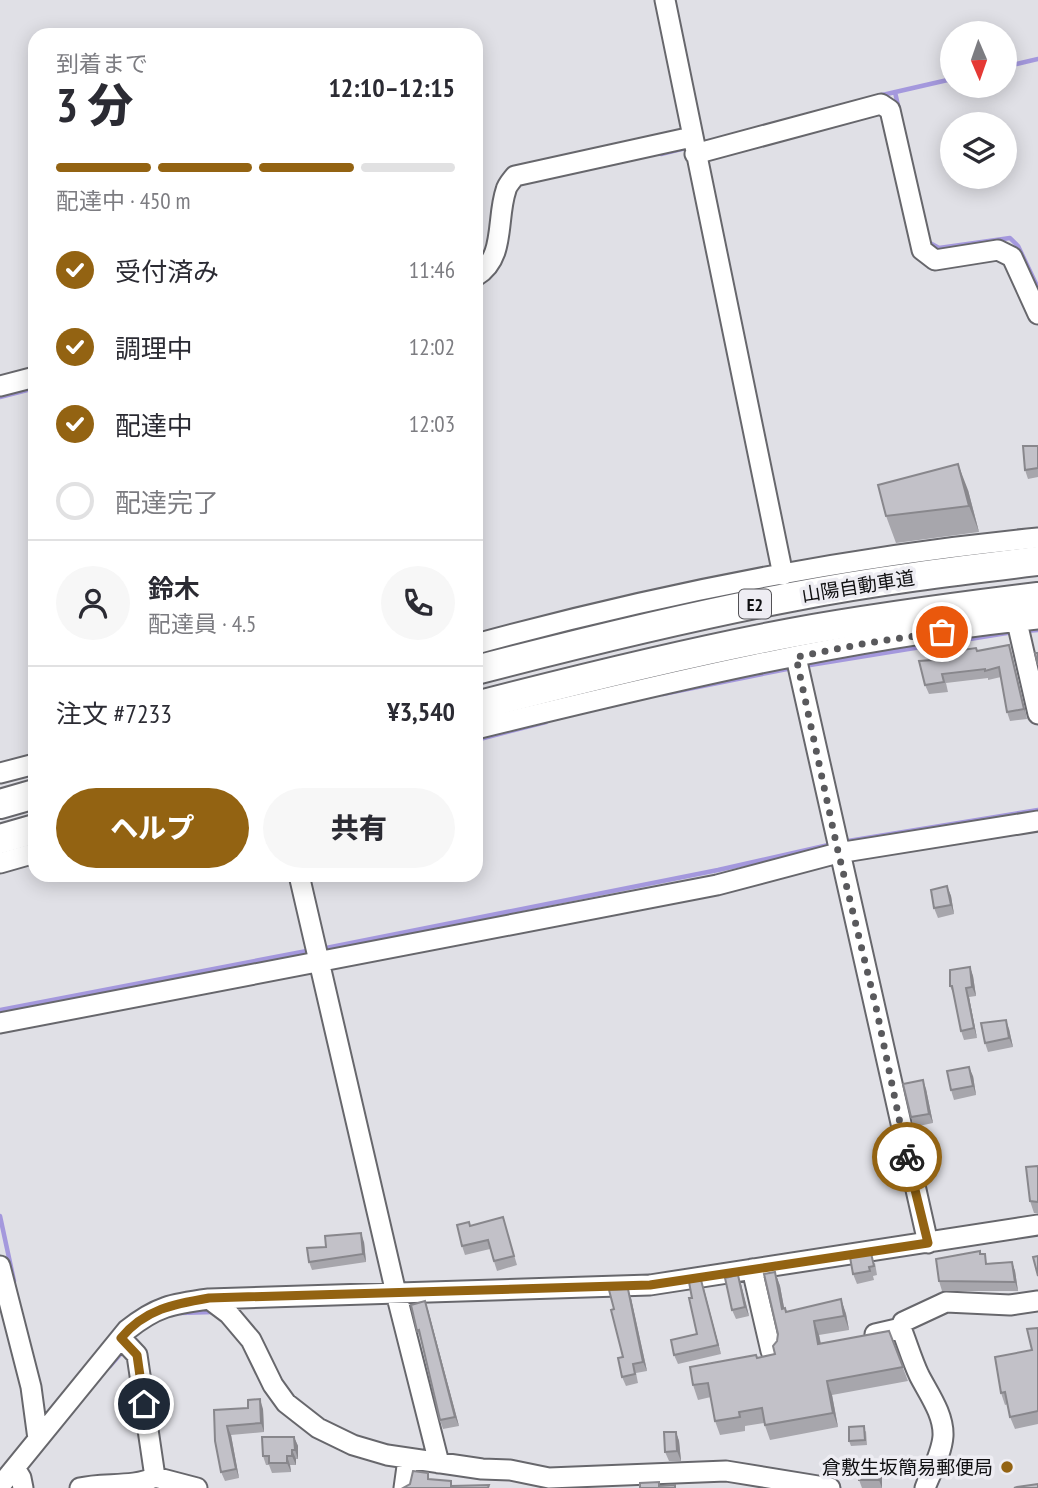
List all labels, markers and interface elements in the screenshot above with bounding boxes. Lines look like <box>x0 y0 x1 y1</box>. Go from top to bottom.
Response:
north arrow <box>940 21 1017 98</box>
map controls <box>940 21 1017 189</box>
text: 到着まで <box>56 49 148 78</box>
text: 12:10–12:15 <box>328 71 455 104</box>
text: 3 分 <box>56 75 133 135</box>
button: layers <box>940 112 1017 189</box>
text: 配達中 · 450 m <box>56 186 191 215</box>
icon: check <box>56 251 94 289</box>
text: 受付済み <box>115 255 219 288</box>
text: 11:46 <box>409 255 455 284</box>
icon: check <box>56 328 94 366</box>
text: 調理中 <box>115 332 193 365</box>
text: 12:02 <box>409 332 455 361</box>
icon: check <box>56 405 94 443</box>
text: 配達中 <box>115 409 193 442</box>
text: 12:03 <box>409 409 455 438</box>
text: 配達完了 <box>115 486 219 519</box>
street label: 山陽自動車道 <box>800 565 916 607</box>
button: person <box>56 566 130 640</box>
button: phone <box>381 566 455 640</box>
text: 鈴木 <box>148 572 200 605</box>
road number: E2 <box>739 590 771 618</box>
pin <box>912 602 972 662</box>
text: 配達員 · 4.5 <box>148 609 256 638</box>
icon: bag <box>923 613 961 651</box>
text: ¥3,540 <box>387 695 455 728</box>
text: 注文 #7233 <box>56 697 172 730</box>
button: ヘルプ <box>56 788 249 868</box>
button: 共有 <box>263 788 455 868</box>
courier <box>872 1122 942 1192</box>
icon: bike <box>888 1138 926 1176</box>
pin <box>114 1374 174 1434</box>
icon: home <box>125 1385 163 1423</box>
place label: 倉敷生坂簡易郵便局 <box>822 1455 993 1479</box>
marker: 倉敷生坂簡易郵便局 <box>999 1459 1015 1475</box>

